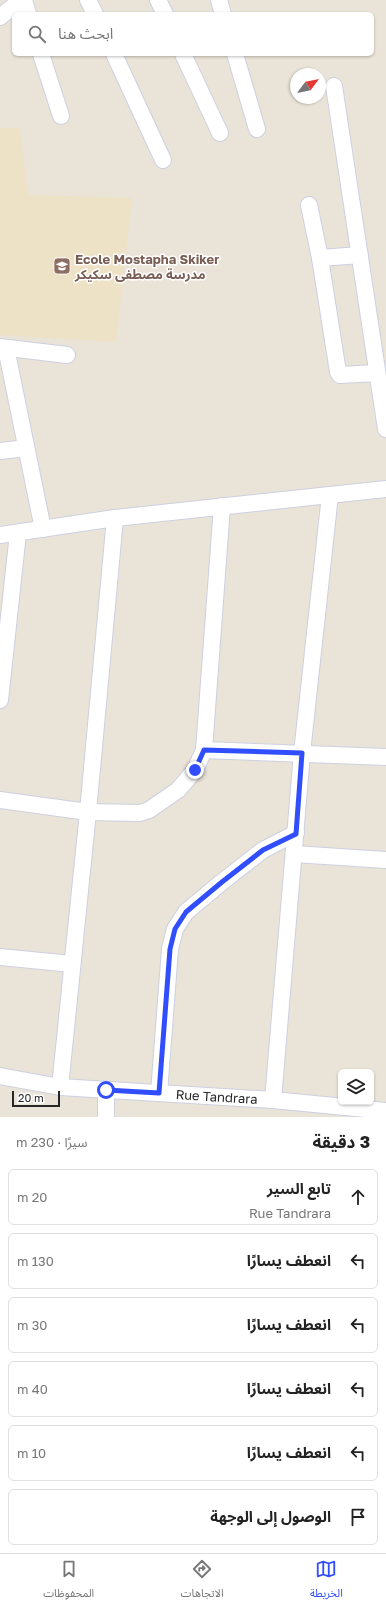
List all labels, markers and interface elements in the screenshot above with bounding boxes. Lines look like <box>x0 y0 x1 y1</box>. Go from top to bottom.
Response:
search box <box>12 12 374 56</box>
icon: search <box>26 23 48 45</box>
text: ابحث هنا <box>58 24 113 42</box>
north arrow <box>290 68 326 104</box>
place label: Ecole Mostapha Skiker مدرسة مصطفى سكيكر <box>74 251 219 282</box>
school or university icon: Ecole Mostapha Skiker مدرسة مصطفى سكيكر <box>52 256 72 276</box>
route end <box>186 761 204 779</box>
map controls <box>338 1069 374 1105</box>
button: layers <box>338 1069 374 1105</box>
route start <box>97 1081 115 1099</box>
street label: Rue Tandrara <box>175 1086 258 1107</box>
scale bar <box>12 1089 60 1108</box>
text: 20 m <box>18 1091 44 1104</box>
text: 3 دقيقة <box>313 1131 370 1152</box>
text: سيرًا · 230 m <box>16 1134 87 1150</box>
text: تابع السير <box>267 1179 331 1197</box>
icon: ahead <box>347 1186 369 1208</box>
text: 20 m <box>17 1189 47 1205</box>
text: Rue Tandrara <box>249 1205 331 1221</box>
icon: left <box>347 1250 369 1272</box>
text: انعطف يسارًا <box>247 1251 331 1269</box>
text: 130 m <box>17 1253 54 1269</box>
icon: left <box>347 1314 369 1336</box>
text: انعطف يسارًا <box>247 1315 331 1333</box>
text: 30 m <box>17 1317 47 1333</box>
icon: left <box>347 1378 369 1400</box>
text: انعطف يسارًا <box>247 1379 331 1397</box>
text: 40 m <box>17 1381 48 1397</box>
icon: left <box>347 1442 369 1464</box>
text: انعطف يسارًا <box>247 1443 331 1461</box>
text: 10 m <box>17 1445 46 1461</box>
icon: arrive <box>347 1506 369 1528</box>
text: الوصول إلى الوجهة <box>210 1507 331 1525</box>
tab: المحفوظات <box>43 1558 94 1605</box>
tab: الاتجاهات <box>181 1558 224 1605</box>
tab: الخريطة <box>310 1558 343 1605</box>

